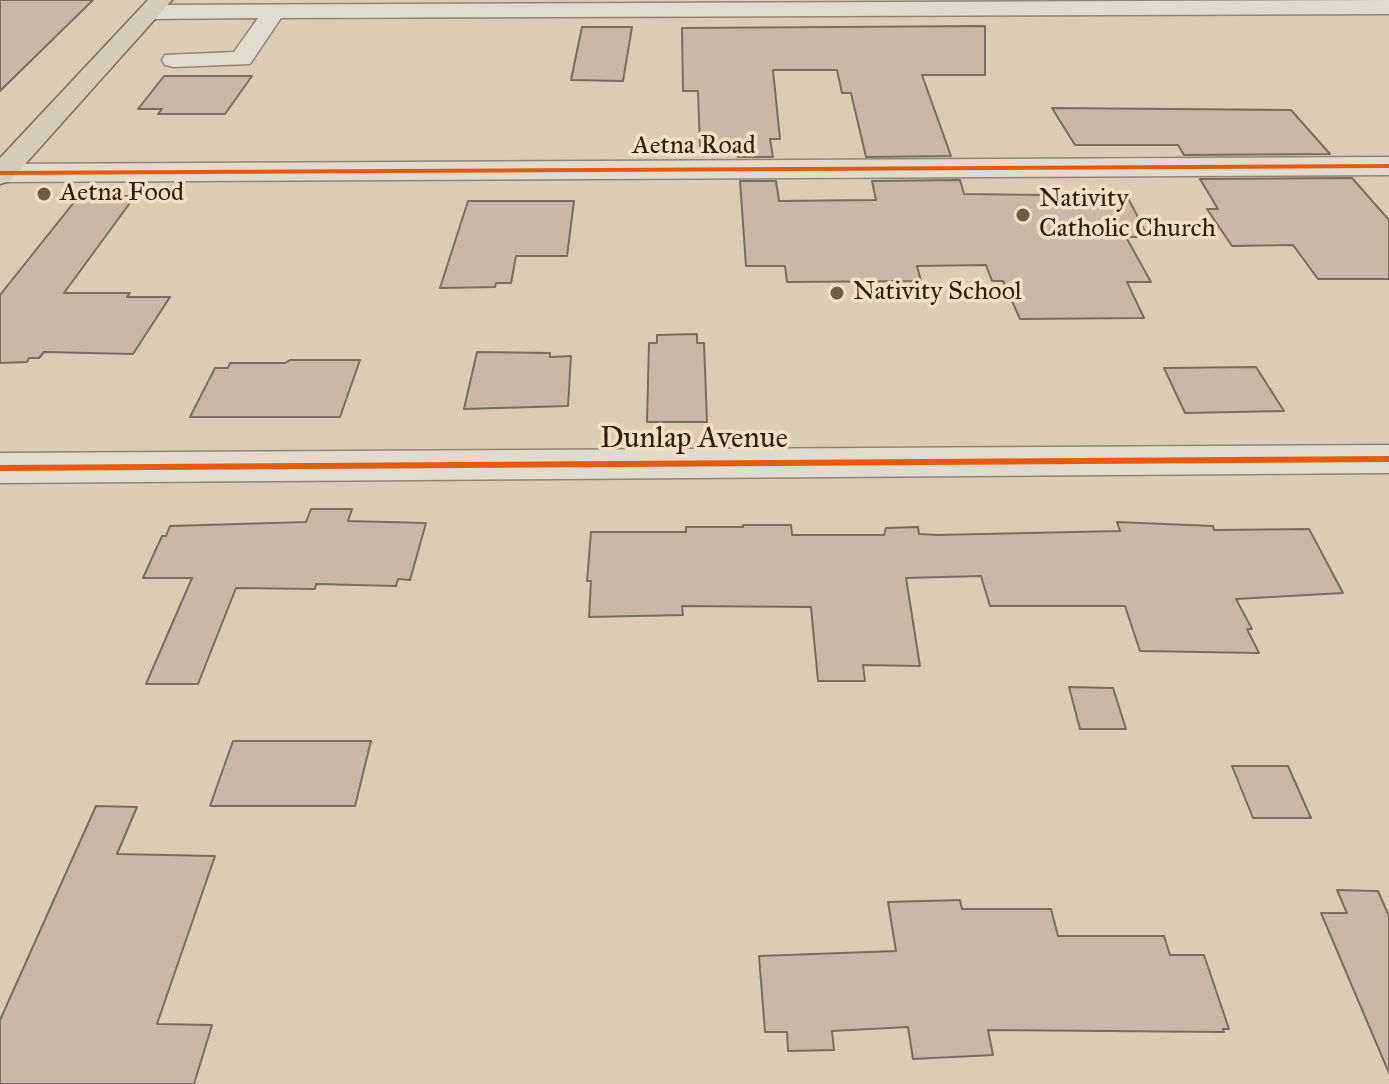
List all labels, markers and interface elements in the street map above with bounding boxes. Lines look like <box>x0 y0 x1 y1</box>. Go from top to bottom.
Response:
street label: Aetna Road <box>632 131 756 163</box>
place label: Aetna Food <box>60 178 184 210</box>
place label: Nativity Catholic Church <box>1039 184 1216 246</box>
marker: Aetna Food <box>35 185 53 203</box>
marker: Nativity Catholic Church <box>1014 206 1032 224</box>
place label: Nativity School <box>853 277 1022 309</box>
marker: Nativity School <box>828 284 846 302</box>
street label: Dunlap Avenue <box>600 422 788 458</box>

